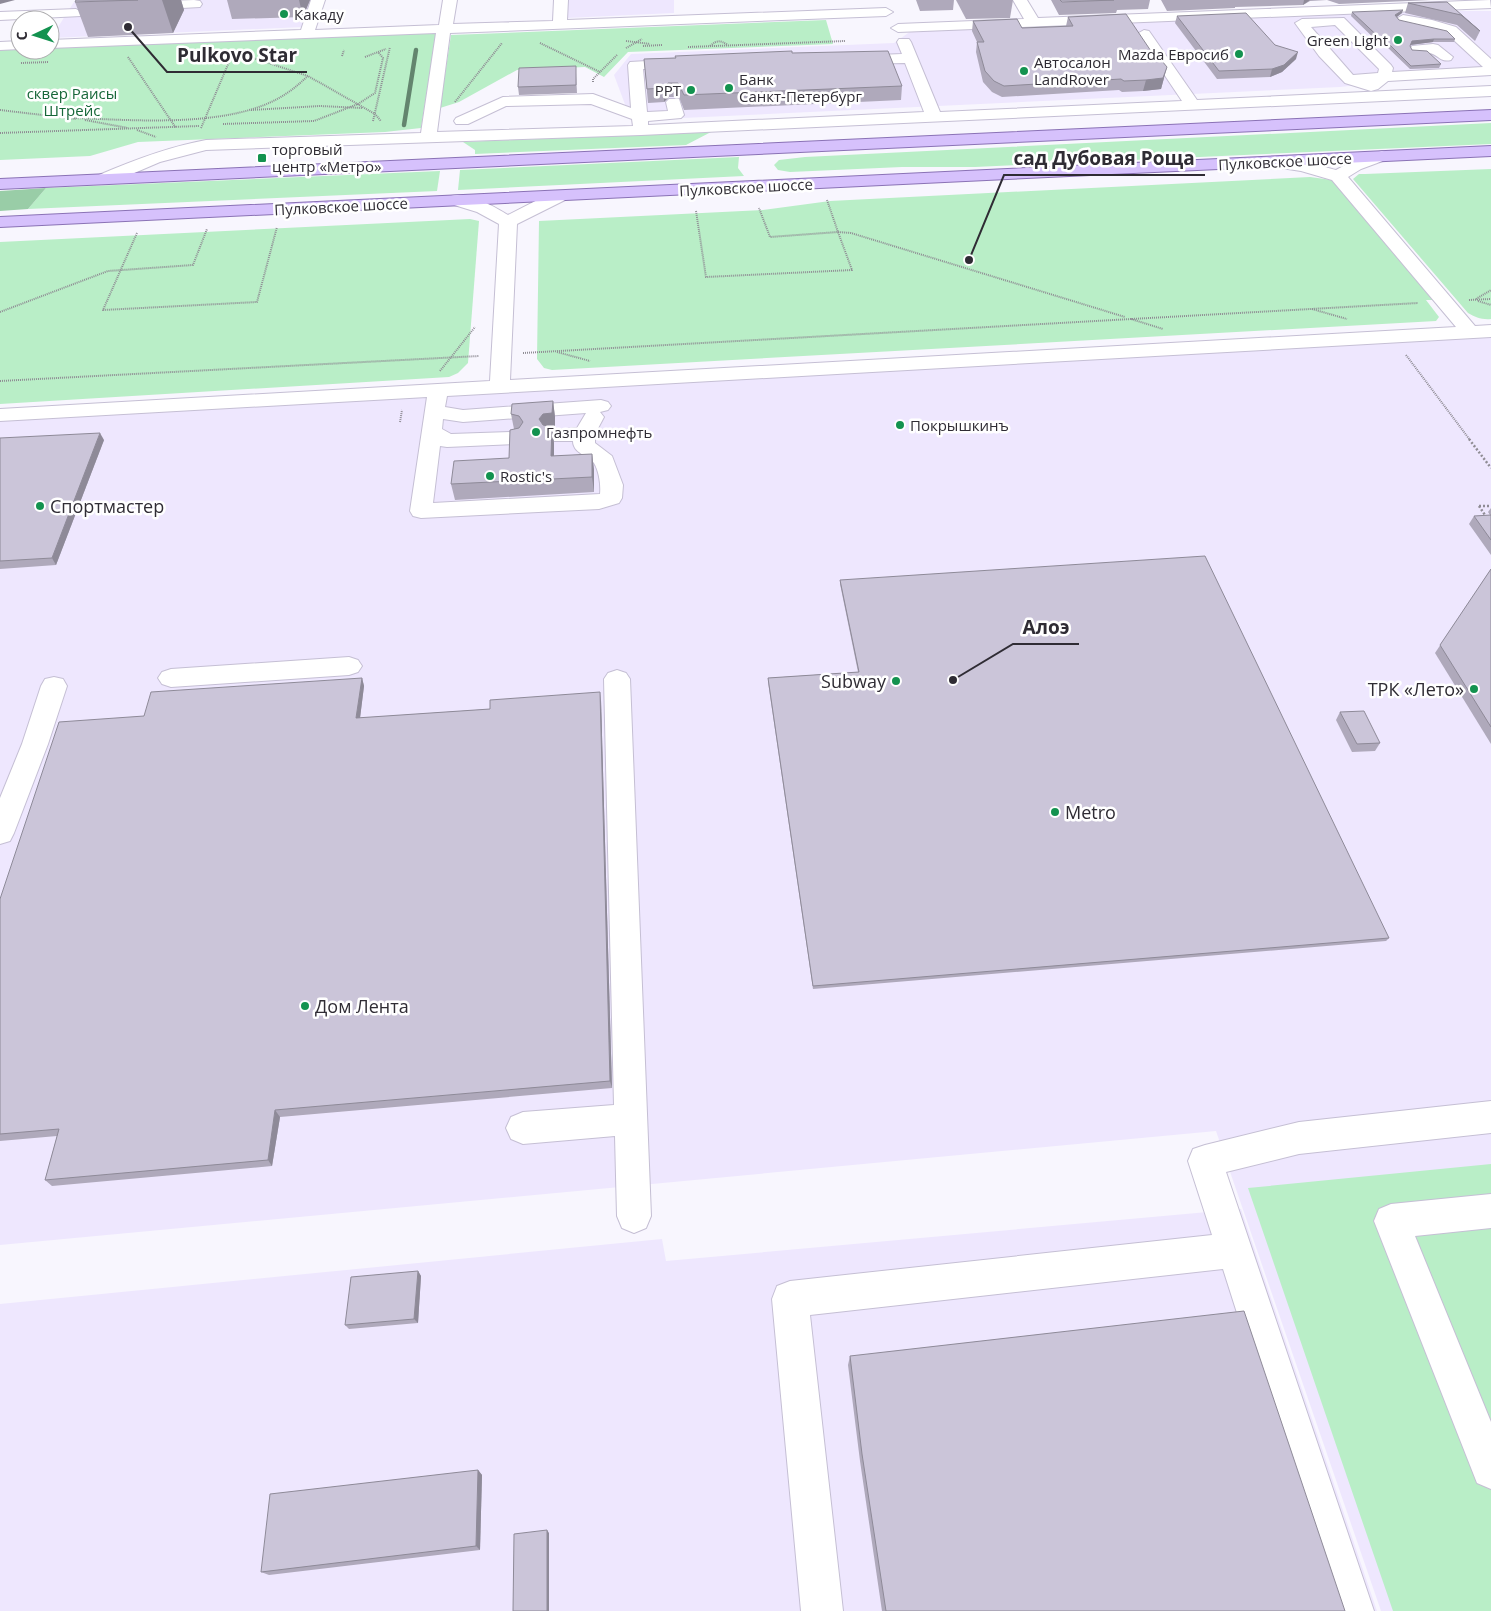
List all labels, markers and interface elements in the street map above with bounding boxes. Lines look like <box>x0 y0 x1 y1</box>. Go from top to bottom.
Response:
place label: Какаду <box>294 4 344 24</box>
marker: Какаду <box>278 8 290 20</box>
north arrow <box>10 10 60 60</box>
place label: Green Light <box>1307 30 1388 50</box>
text: С <box>12 31 31 41</box>
marker: Green Light <box>1392 34 1404 46</box>
callout: Pulkovo Star <box>167 38 307 72</box>
text: Pulkovo Star <box>177 42 297 68</box>
place label: Mazda Евросиб <box>1118 44 1229 64</box>
marker: Mazda Евросиб <box>1233 48 1245 60</box>
place label: Автосалон LandRover <box>1034 52 1111 89</box>
marker: Автосалон LandRover <box>1018 65 1030 77</box>
place label: Банк Санкт-Петербург <box>739 69 863 106</box>
place label: РРТ <box>655 80 682 100</box>
marker: Банк Санкт-Петербург <box>723 82 735 94</box>
park label: сквер Раисы Штрейс <box>27 83 117 120</box>
marker: РРТ <box>685 84 697 96</box>
place label: торговый центр «Метро» <box>272 139 381 176</box>
callout: сад Дубовая Роща <box>1004 141 1205 175</box>
text: сад Дубовая Роща <box>1013 145 1195 171</box>
street label: Пулковское шоссе <box>1218 148 1352 174</box>
marker: торговый центр «Метро» <box>256 152 268 164</box>
street label: Пулковское шоссе <box>679 174 813 200</box>
street label: Пулковское шоссе <box>274 193 408 219</box>
place label: Покрышкинъ <box>910 415 1009 435</box>
marker: Покрышкинъ <box>894 419 906 431</box>
place label: Газпромнефть <box>546 422 653 442</box>
marker: Газпромнефть <box>530 426 542 438</box>
place label: Rostic's <box>500 466 552 486</box>
marker: Rostic's <box>484 470 496 482</box>
place label: Спортмастер <box>50 494 164 518</box>
marker: Спортмастер <box>34 500 46 512</box>
callout: Алоэ <box>1013 610 1079 644</box>
text: Алоэ <box>1023 614 1069 640</box>
place label: Subway <box>821 669 887 693</box>
marker: Subway <box>890 675 902 687</box>
place label: ТРК «Лето» <box>1368 677 1464 701</box>
marker: ТРК «Лето» <box>1468 683 1480 695</box>
place label: Metro <box>1065 800 1116 824</box>
marker: Metro <box>1049 806 1061 818</box>
place label: Дом Лента <box>315 994 409 1018</box>
marker: Дом Лента <box>299 1000 311 1012</box>

